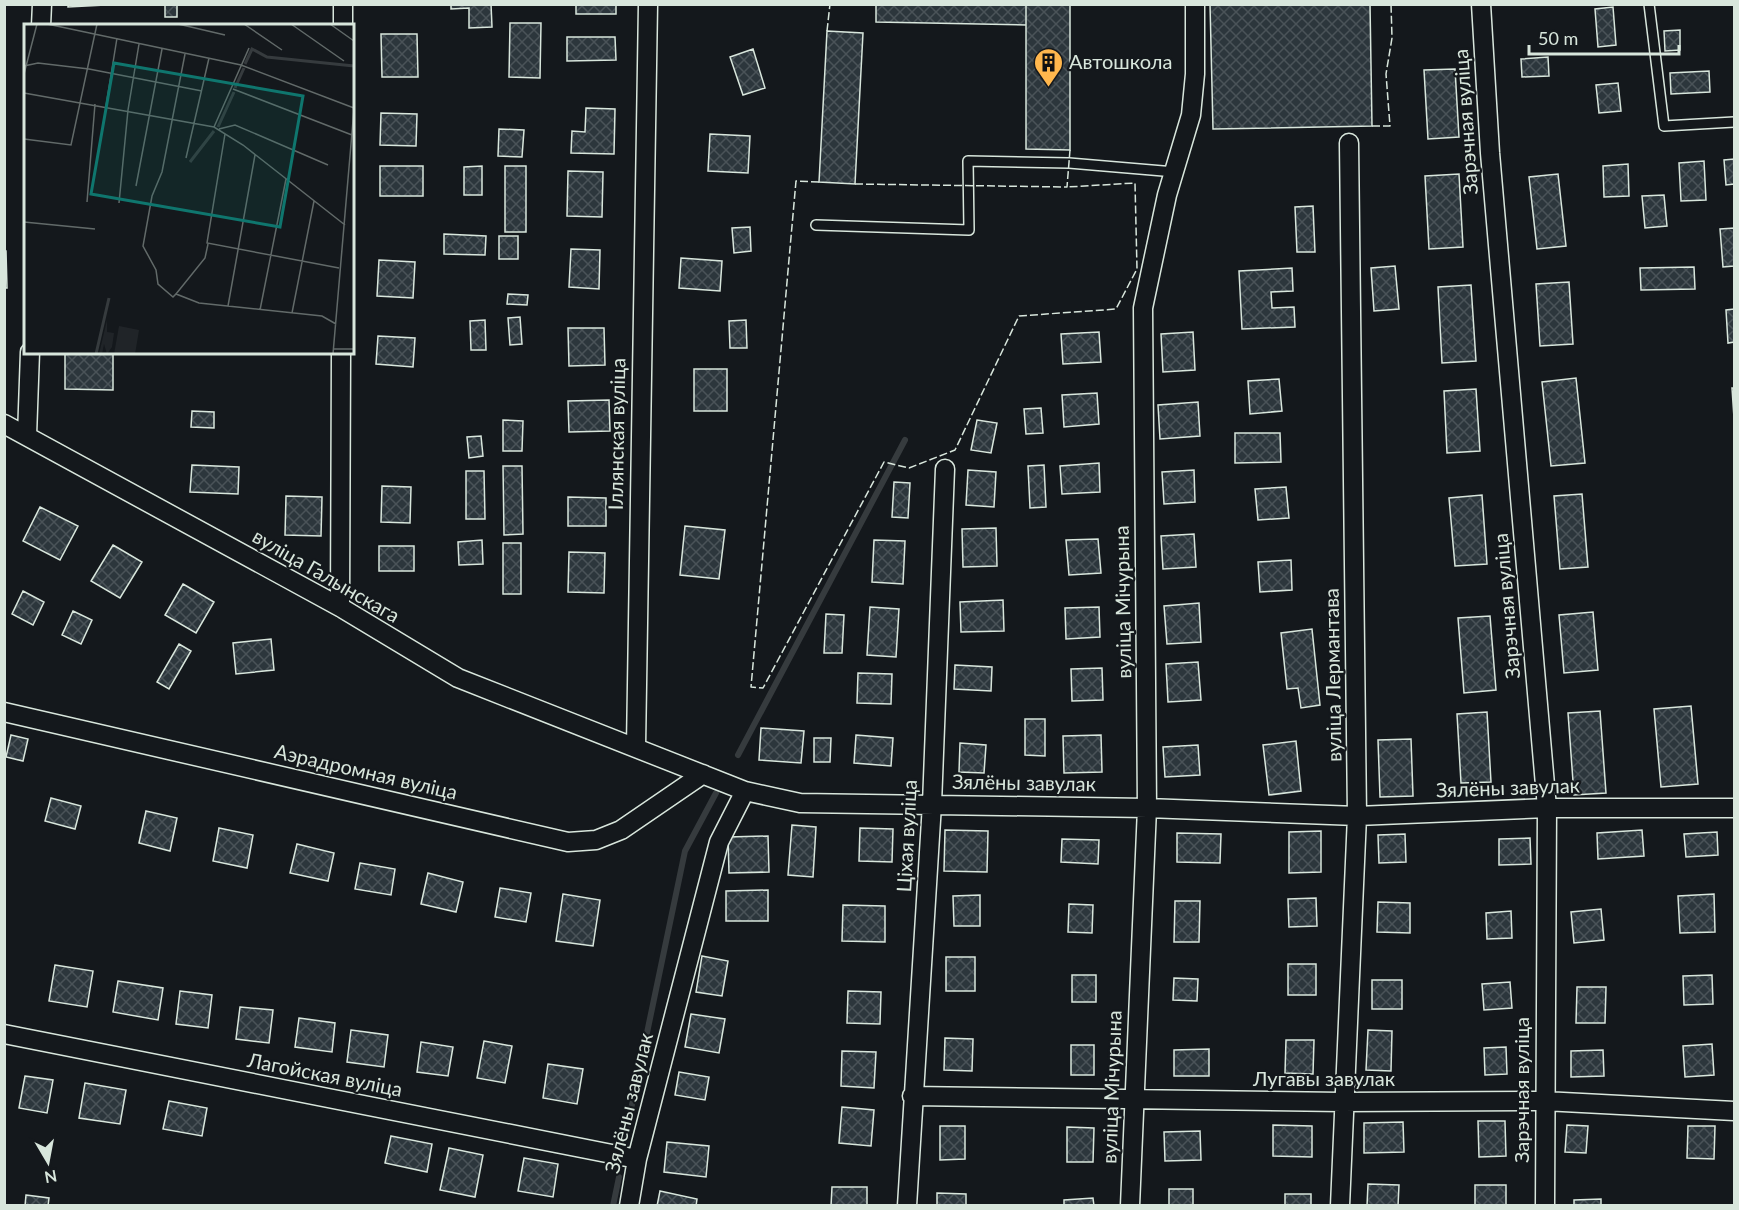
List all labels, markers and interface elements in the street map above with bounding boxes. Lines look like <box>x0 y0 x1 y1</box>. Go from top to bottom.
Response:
scale bar <box>1529 18 1679 56</box>
inset map <box>24 24 354 354</box>
text: 50 m <box>1538 27 1578 49</box>
building icon: Автошкола <box>1032 46 1064 88</box>
street label: Зарэчная вуліца <box>1448 48 1482 196</box>
place label: Автошкола <box>1069 49 1172 73</box>
street label: Іллянская вуліца <box>603 358 629 510</box>
street label: вуліца Галынскага <box>249 523 404 627</box>
street label: вуліца Мічурына <box>1109 525 1135 679</box>
street label: Зарэчная вуліца <box>1488 532 1524 680</box>
street label: вуліца Лермантава <box>1318 588 1346 762</box>
street label: Аэрадромная вуліца <box>272 738 460 804</box>
street label: Зялёны завулак <box>952 769 1097 795</box>
street label: Зялёны завулак <box>1436 772 1581 802</box>
street label: Ціхая вуліца <box>891 779 921 893</box>
street label: вуліца Мічурына <box>1096 1010 1126 1164</box>
street label: Зарэчная вуліца <box>1509 1017 1533 1163</box>
street label: Зялёны завулак <box>599 1029 657 1175</box>
street label: Лагойская вуліца <box>245 1047 405 1101</box>
street label: Лугавы завулак <box>1252 1066 1396 1090</box>
north arrow <box>18 1132 78 1192</box>
text: N <box>43 1167 58 1188</box>

